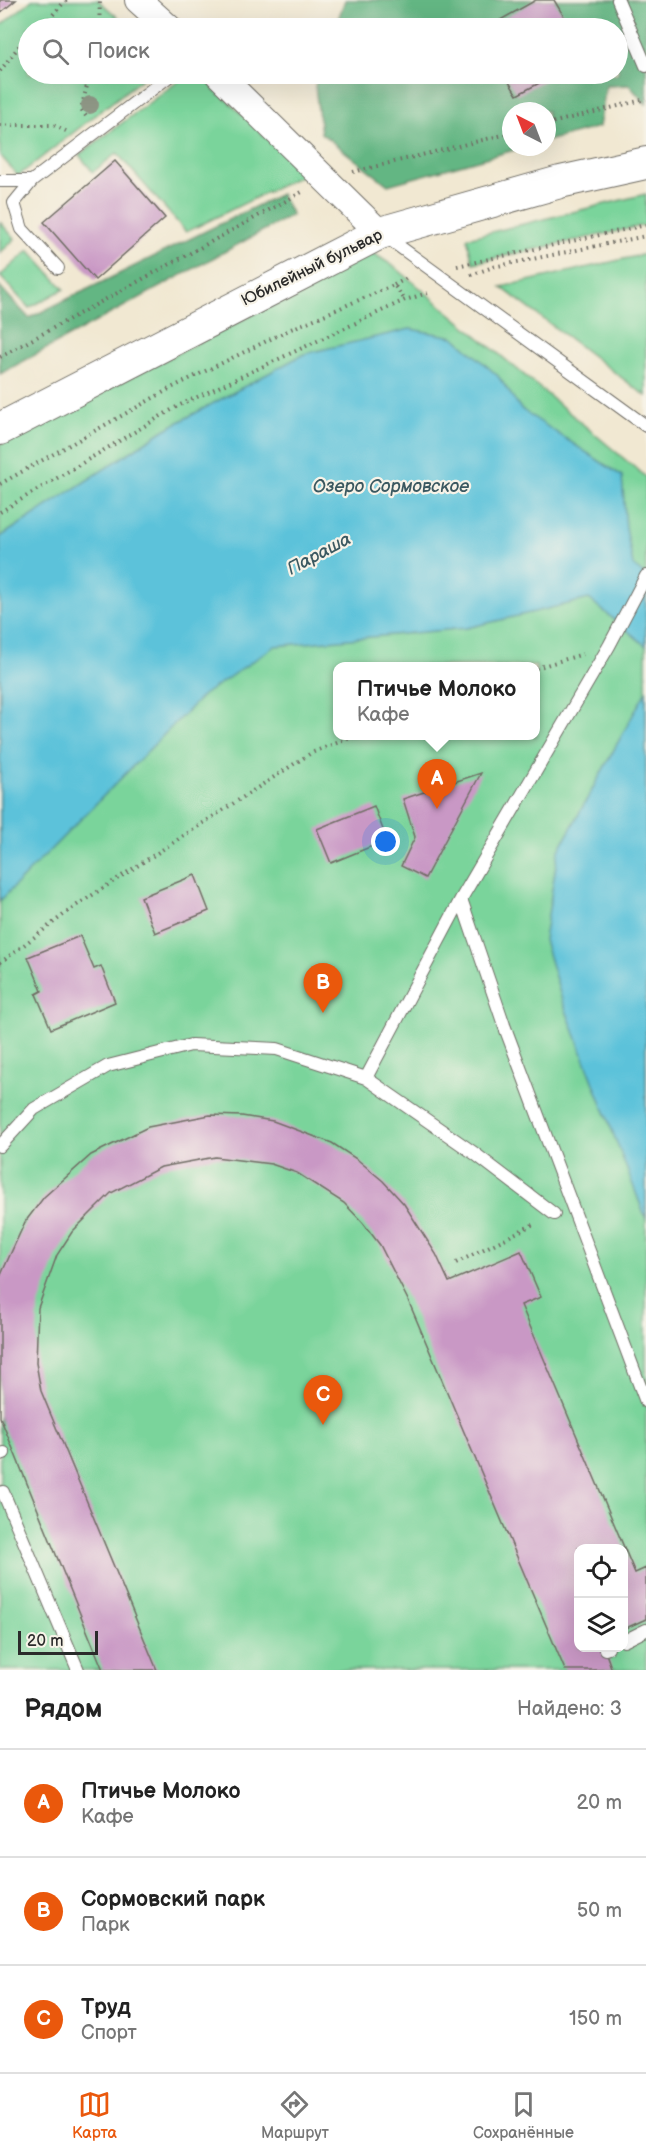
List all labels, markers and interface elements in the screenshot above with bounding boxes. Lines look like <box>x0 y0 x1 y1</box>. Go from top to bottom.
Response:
search box <box>18 18 628 84</box>
icon: search <box>39 35 72 68</box>
text: Поиск <box>87 38 150 65</box>
north arrow <box>502 102 556 156</box>
street label: Юбилейный бульвар <box>238 226 386 310</box>
water label: Озеро Сормовское <box>313 476 469 497</box>
water label: Параша <box>283 528 355 580</box>
popup <box>333 662 540 740</box>
text: Птичье Молоко <box>357 676 516 703</box>
text: Кафе <box>357 703 409 727</box>
pin: A <box>418 760 456 809</box>
your location <box>371 827 400 856</box>
pin: B <box>304 964 342 1013</box>
pin: C <box>304 1376 342 1425</box>
map controls <box>574 1544 628 1652</box>
button: locate <box>574 1544 628 1598</box>
button: layers <box>574 1598 628 1652</box>
scale bar <box>18 1628 98 1656</box>
text: 20 m <box>27 1632 63 1651</box>
text: Рядом <box>24 1694 102 1725</box>
text: Найдено: 3 <box>517 1697 622 1721</box>
text: Птичье Молоко <box>81 1778 241 1805</box>
text: A <box>37 1791 50 1815</box>
text: 20 m <box>577 1791 622 1815</box>
text: Кафе <box>81 1805 134 1829</box>
text: Сормовский парк <box>81 1886 265 1913</box>
text: B <box>36 1899 51 1923</box>
text: 50 m <box>577 1899 622 1923</box>
text: Парк <box>81 1913 130 1937</box>
text: Труд <box>81 1994 131 2021</box>
text: C <box>36 2007 51 2031</box>
text: 150 m <box>569 2007 622 2031</box>
text: Спорт <box>81 2021 137 2045</box>
tab: Карта <box>72 2088 117 2143</box>
tab: Маршрут <box>261 2088 329 2143</box>
tab: Сохранённые <box>473 2088 574 2143</box>

